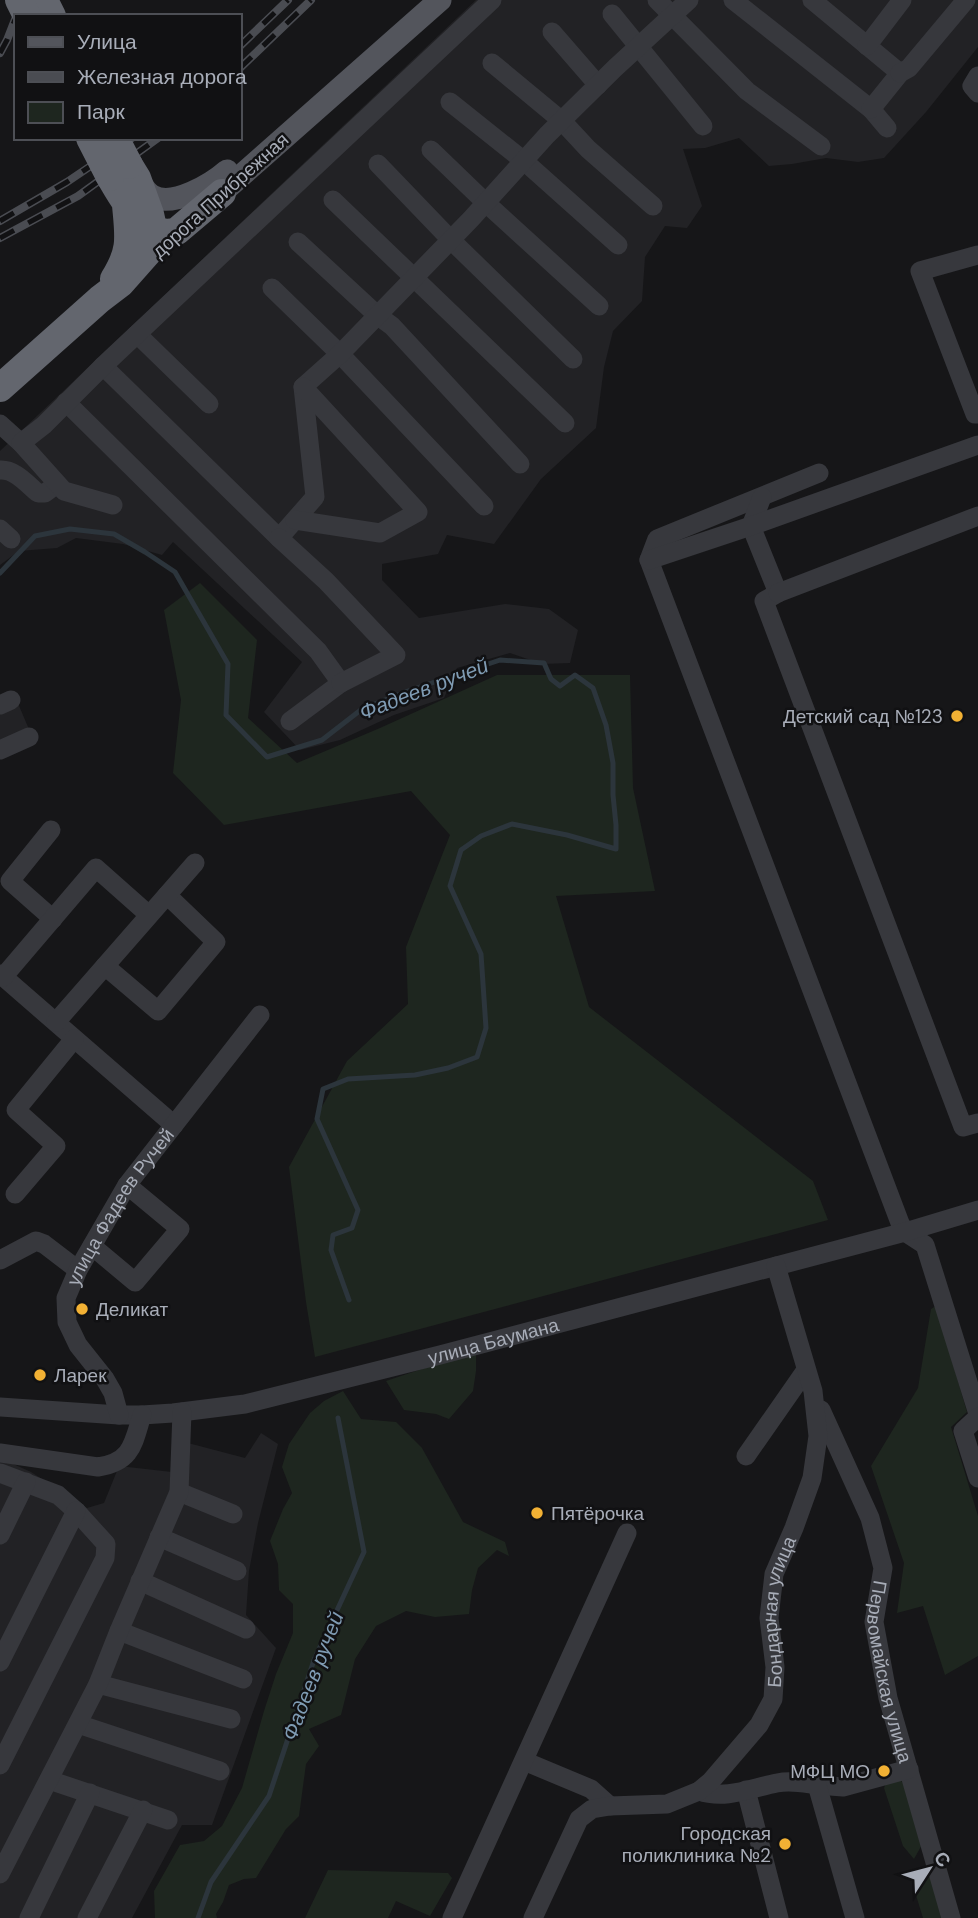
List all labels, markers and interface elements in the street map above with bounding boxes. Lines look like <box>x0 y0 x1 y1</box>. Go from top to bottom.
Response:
legend <box>14 14 242 140</box>
text: Улица <box>77 28 137 56</box>
text: Железная дорога <box>77 63 247 91</box>
text: Парк <box>77 98 125 126</box>
street label: дорога Прибрежная <box>147 127 294 263</box>
water label: Фадеев ручей <box>356 651 493 726</box>
place label: Детский сад №123 <box>783 704 943 729</box>
marker: Детский сад №123 <box>949 708 965 724</box>
street label: улица Фадеев Ручей <box>61 1123 180 1290</box>
place label: Деликат <box>96 1297 168 1322</box>
marker: Деликат <box>74 1301 90 1317</box>
street label: улица Баумана <box>425 1312 562 1371</box>
place label: Ларек <box>54 1363 107 1388</box>
marker: Ларек <box>32 1367 48 1383</box>
place label: Пятёрочка <box>551 1501 645 1526</box>
marker: Пятёрочка <box>529 1505 545 1521</box>
street label: Бондарная улица <box>757 1532 802 1688</box>
street label: Первомайская улица <box>861 1578 918 1766</box>
water label: Фадеев ручей <box>276 1607 351 1744</box>
place label: МФЦ МО <box>790 1759 870 1784</box>
marker: МФЦ МО <box>876 1763 892 1779</box>
place label: Городская поликлиника №2 <box>622 1821 771 1868</box>
north arrow <box>894 1834 964 1904</box>
marker: Городская поликлиника №2 <box>777 1836 793 1852</box>
text: С <box>928 1846 957 1872</box>

